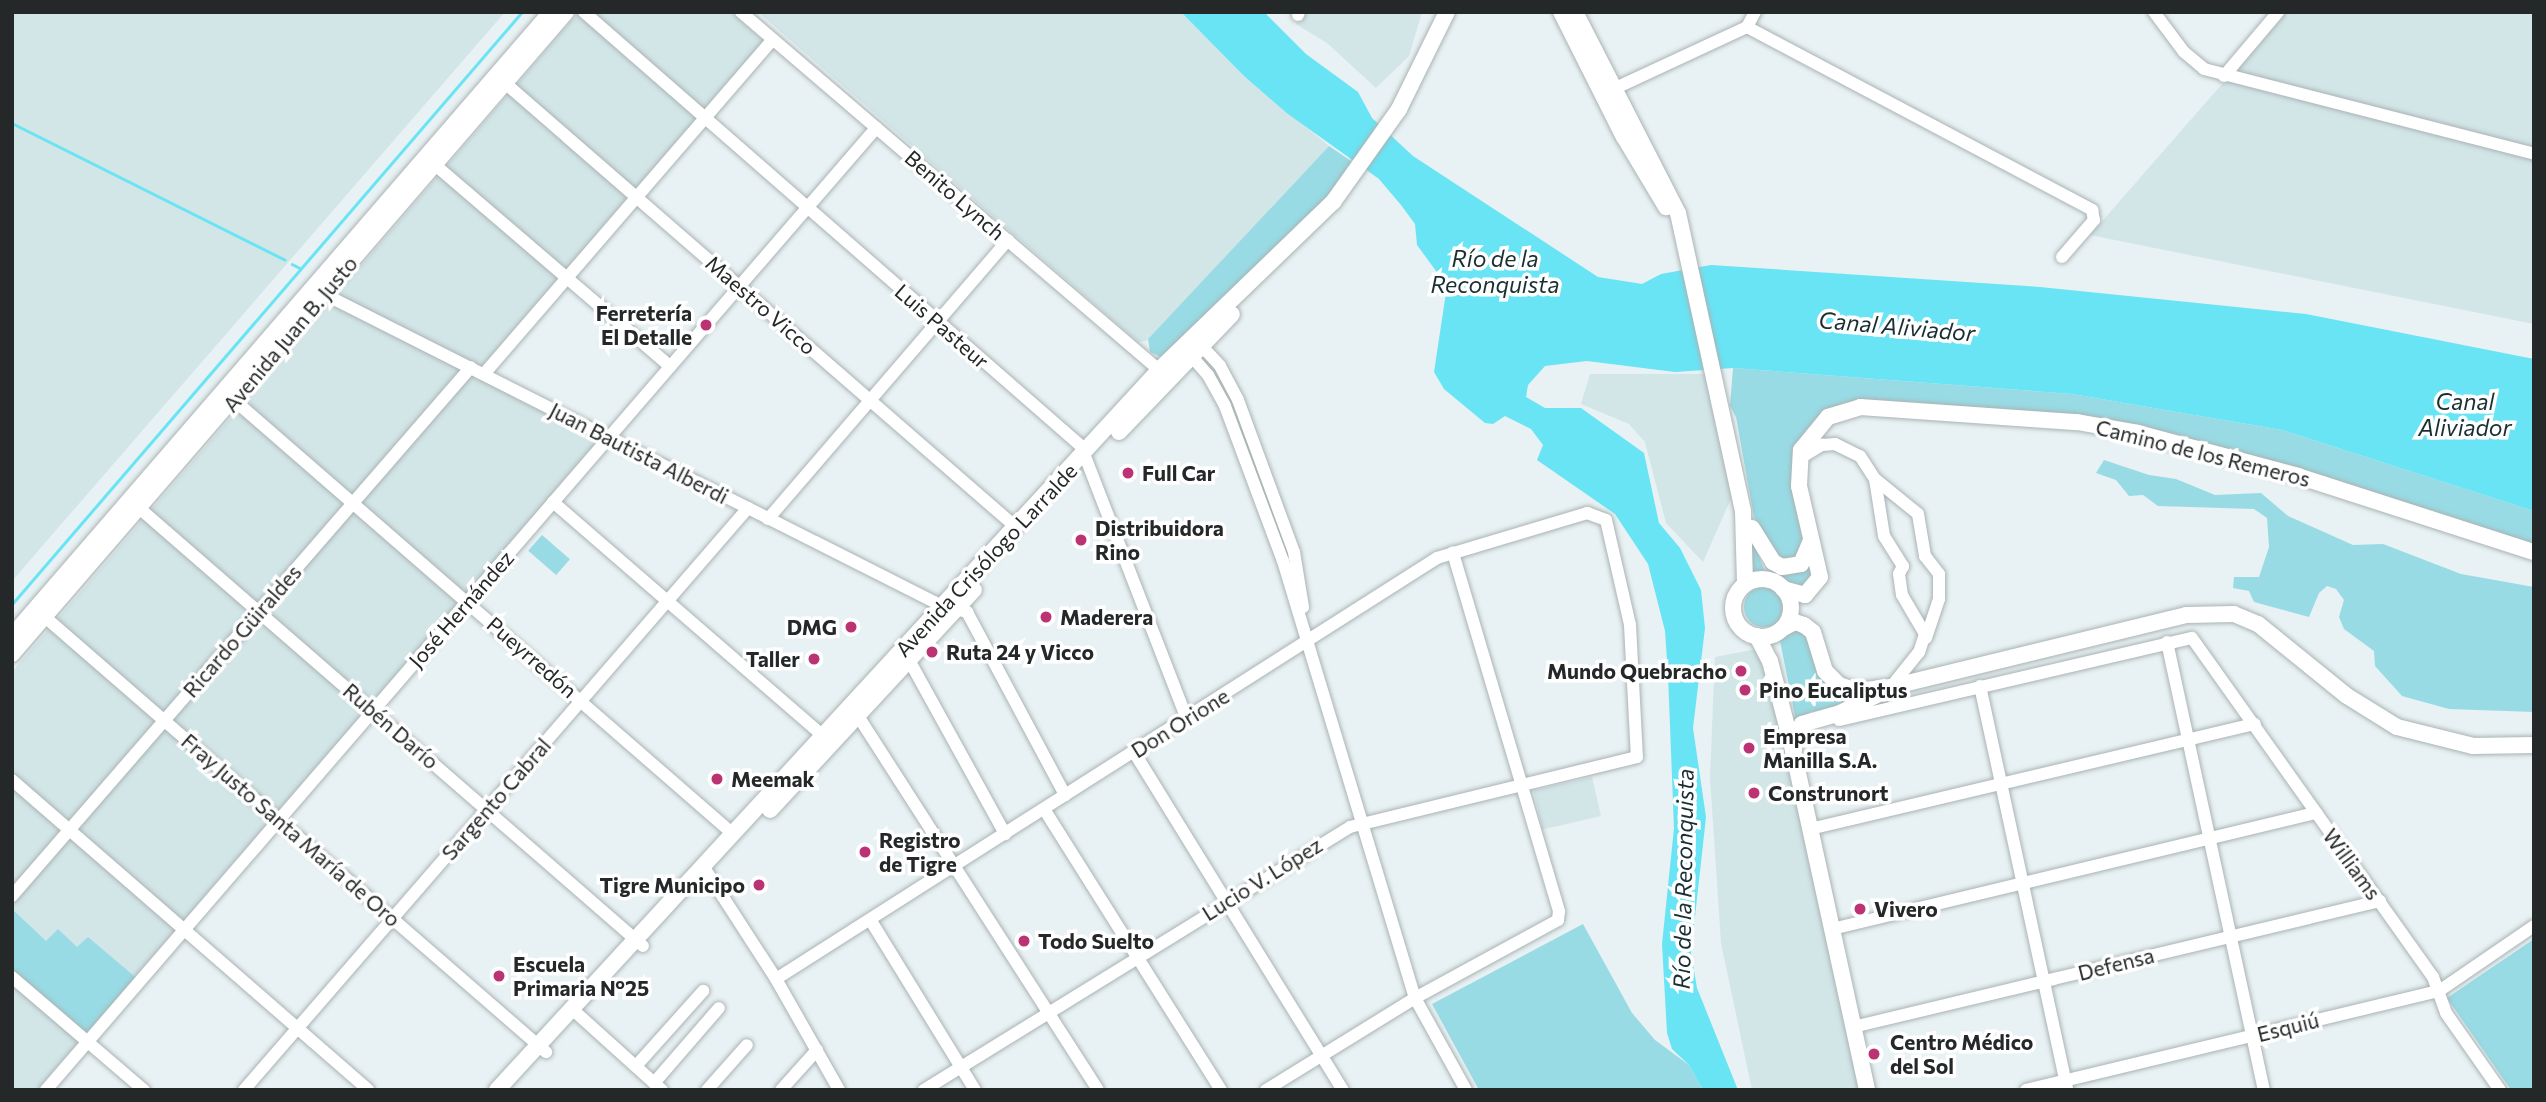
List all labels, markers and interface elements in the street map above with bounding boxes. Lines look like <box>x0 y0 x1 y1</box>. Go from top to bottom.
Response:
street label: Benito Lynch <box>900 145 1010 245</box>
water label: Río de la Reconquista <box>1430 244 1560 298</box>
street label: Maestro Vicco <box>701 250 821 360</box>
street label: Avenida Juan B. Justo <box>218 251 362 417</box>
street label: Luis Pasteur <box>890 278 994 374</box>
place label: Ferretería El Detalle <box>596 300 692 350</box>
water label: Canal Aliviador <box>1818 305 1976 347</box>
marker: Ferretería El Detalle <box>698 317 714 333</box>
water label: Canal Aliviador <box>2418 387 2512 441</box>
street label: Juan Bautista Alberdi <box>545 397 733 509</box>
street label: Camino de los Remeros <box>2093 414 2313 492</box>
street label: Avenida Crisólogo Larralde <box>890 458 1082 662</box>
place label: Full Car <box>1142 460 1215 486</box>
marker: Full Car <box>1120 465 1136 481</box>
place label: Distribuidora Rino <box>1095 515 1224 565</box>
marker: Distribuidora Rino <box>1073 532 1089 548</box>
street label: José Hernández <box>403 545 519 673</box>
street label: Ricardo Güiraldes <box>178 560 306 702</box>
place label: Maderera <box>1060 604 1153 630</box>
marker: Maderera <box>1038 609 1054 625</box>
street label: Pueyrredón <box>482 611 582 703</box>
place label: DMG <box>787 614 837 640</box>
marker: DMG <box>843 619 859 635</box>
place label: Ruta 24 y Vicco <box>946 639 1094 665</box>
marker: Ruta 24 y Vicco <box>924 644 940 660</box>
place label: Taller <box>746 646 800 672</box>
marker: Taller <box>806 651 822 667</box>
place label: Mundo Quebracho <box>1547 658 1727 684</box>
marker: Mundo Quebracho <box>1733 663 1749 679</box>
place label: Pino Eucaliptus <box>1759 677 1907 703</box>
street label: Rubén Darío <box>338 678 444 774</box>
marker: Pino Eucaliptus <box>1737 682 1753 698</box>
street label: Don Orione <box>1126 683 1234 763</box>
place label: Empresa Manilla S.A. <box>1763 723 1877 773</box>
street label: Fray Justo Santa María de Oro <box>177 728 405 932</box>
street label: Sargento Cabral <box>436 733 556 865</box>
marker: Empresa Manilla S.A. <box>1741 740 1757 756</box>
place label: Meemak <box>731 766 815 792</box>
water label: Río de la Reconquista <box>1667 768 1699 990</box>
marker: Meemak <box>709 771 725 787</box>
place label: Construnort <box>1768 780 1888 806</box>
marker: Construnort <box>1746 785 1762 801</box>
street label: Williams <box>2318 824 2386 904</box>
place label: Registro de Tigre <box>879 827 961 877</box>
street label: Lucio V. López <box>1197 832 1327 926</box>
marker: Registro de Tigre <box>857 844 873 860</box>
place label: Tigre Municipo <box>600 872 745 898</box>
marker: Tigre Municipo <box>751 877 767 893</box>
place label: Vivero <box>1874 896 1938 922</box>
marker: Vivero <box>1852 901 1868 917</box>
place label: Todo Suelto <box>1038 928 1154 954</box>
marker: Todo Suelto <box>1016 933 1032 949</box>
street label: Defensa <box>2075 942 2157 986</box>
place label: Escuela Primaria Nº25 <box>513 951 649 1001</box>
marker: Escuela Primaria Nº25 <box>491 968 507 984</box>
street label: Esquiú <box>2254 1007 2322 1047</box>
place label: Centro Médico del Sol <box>1890 1029 2033 1079</box>
marker: Centro Médico del Sol <box>1864 1044 1884 1064</box>

